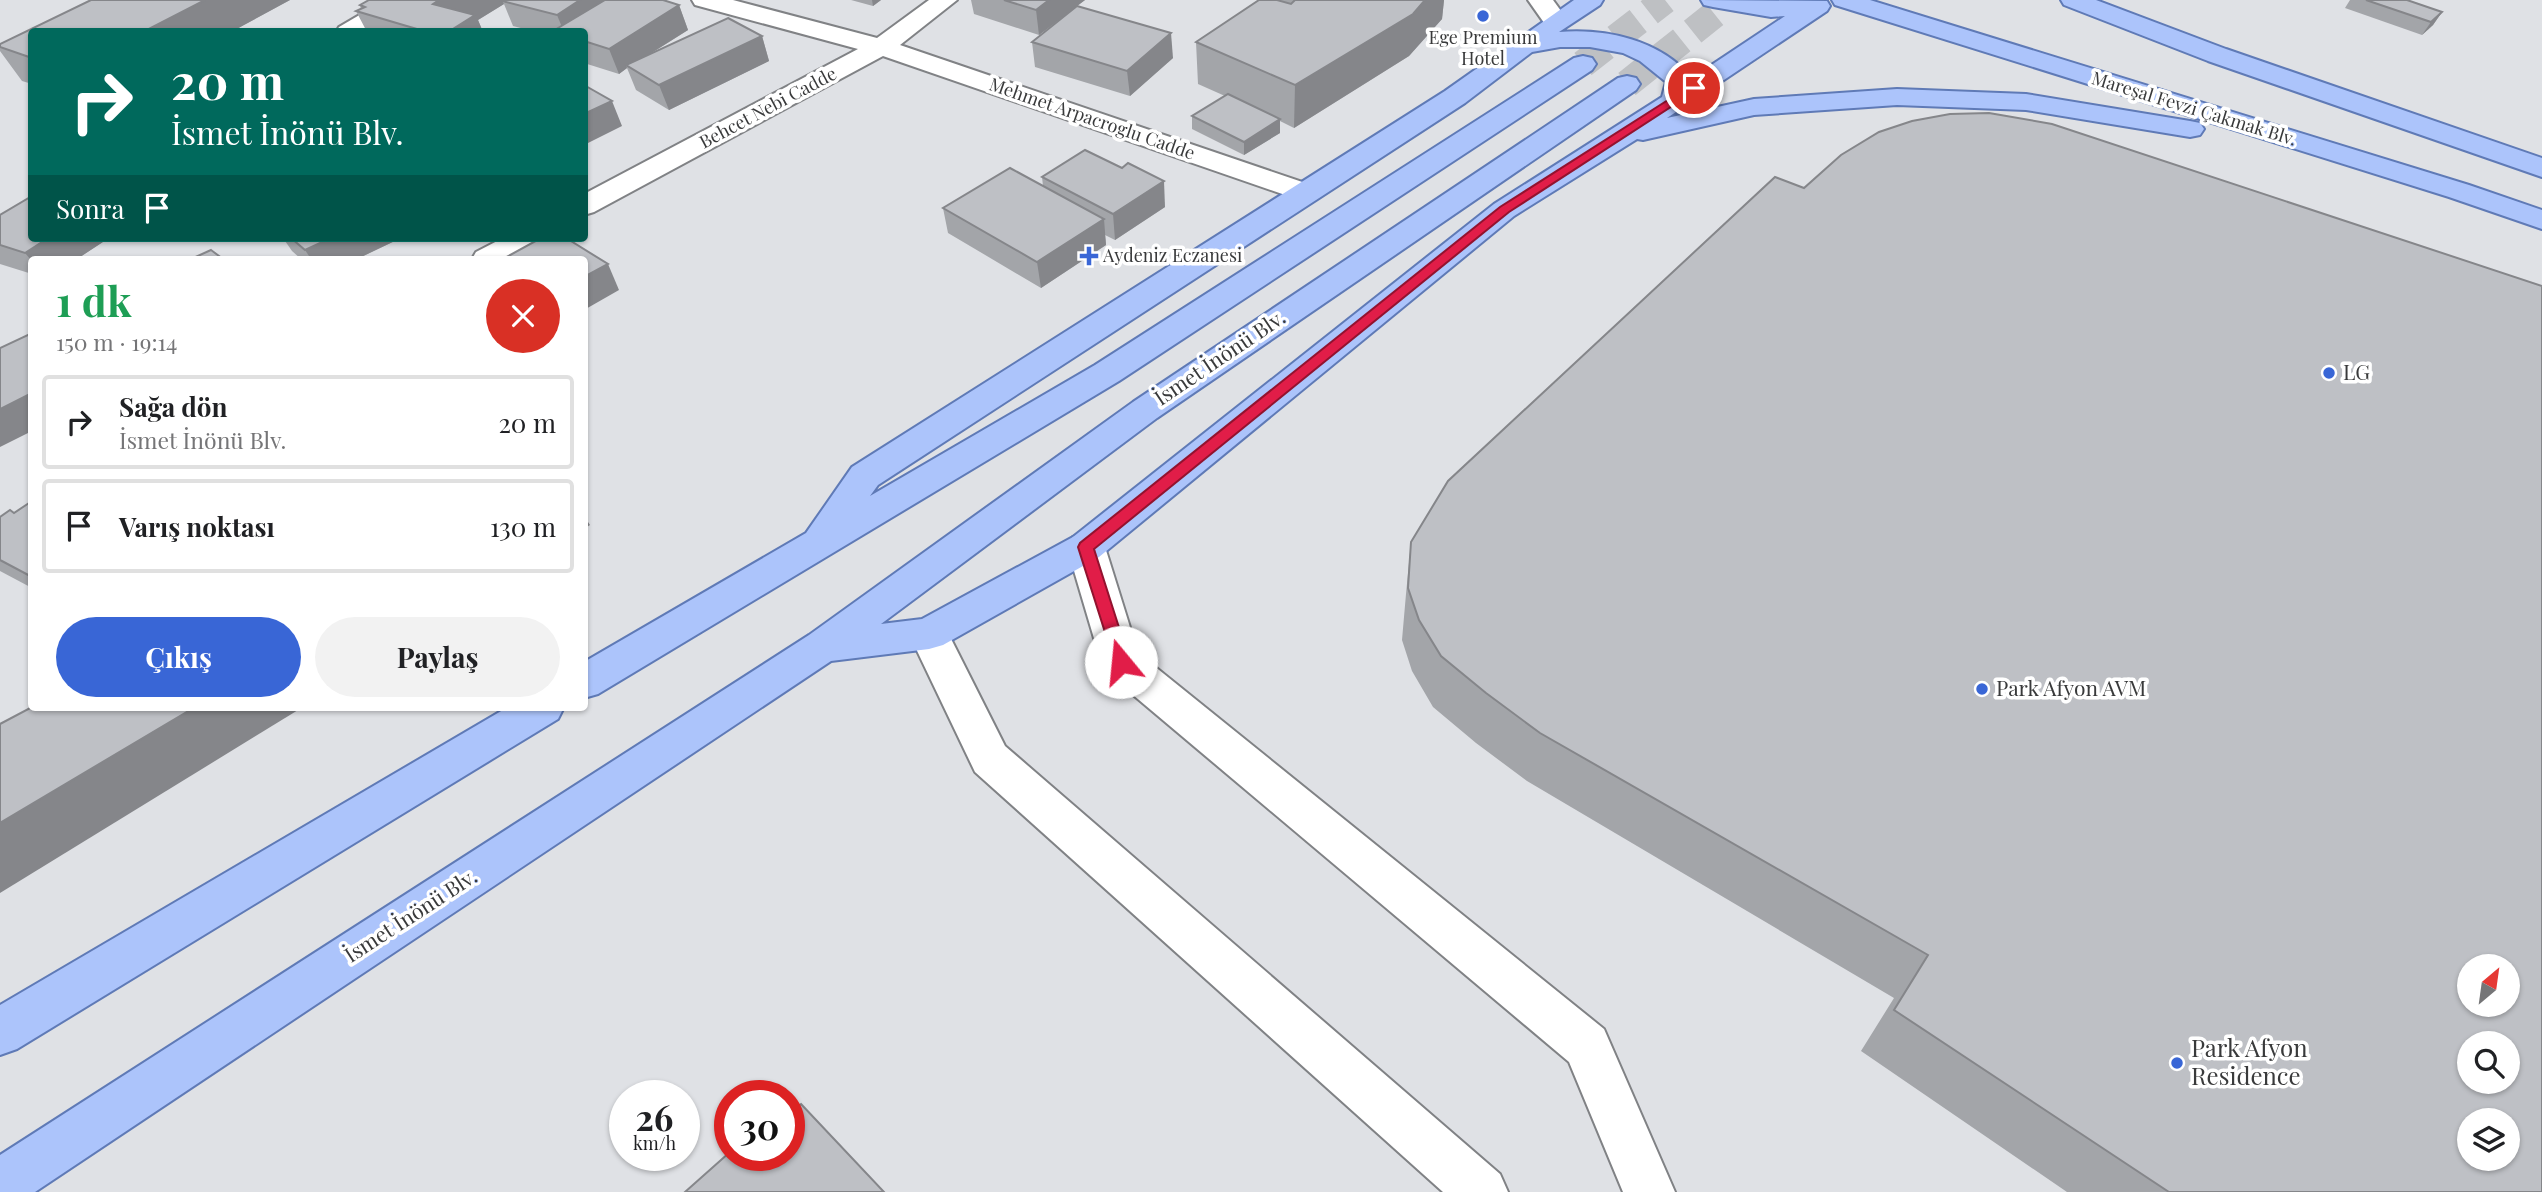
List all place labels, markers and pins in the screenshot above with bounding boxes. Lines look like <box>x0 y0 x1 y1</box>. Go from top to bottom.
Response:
marker: Ege Premium Hotel <box>1475 8 1491 24</box>
place label: Ege Premium Hotel <box>1429 25 1537 70</box>
pin <box>1664 58 1724 118</box>
place label: Aydeniz Eczanesi <box>1102 243 1242 267</box>
marker: Aydeniz Eczanesi <box>1081 248 1097 264</box>
place label: LG <box>2343 357 2370 385</box>
marker: LG <box>2321 365 2337 381</box>
place label: Park Afyon AVM <box>1996 673 2146 701</box>
marker: Park Afyon AVM <box>1974 681 1990 697</box>
place label: Park Afyon Residence <box>2191 1031 2308 1091</box>
marker: Park Afyon Residence <box>2169 1055 2185 1071</box>

